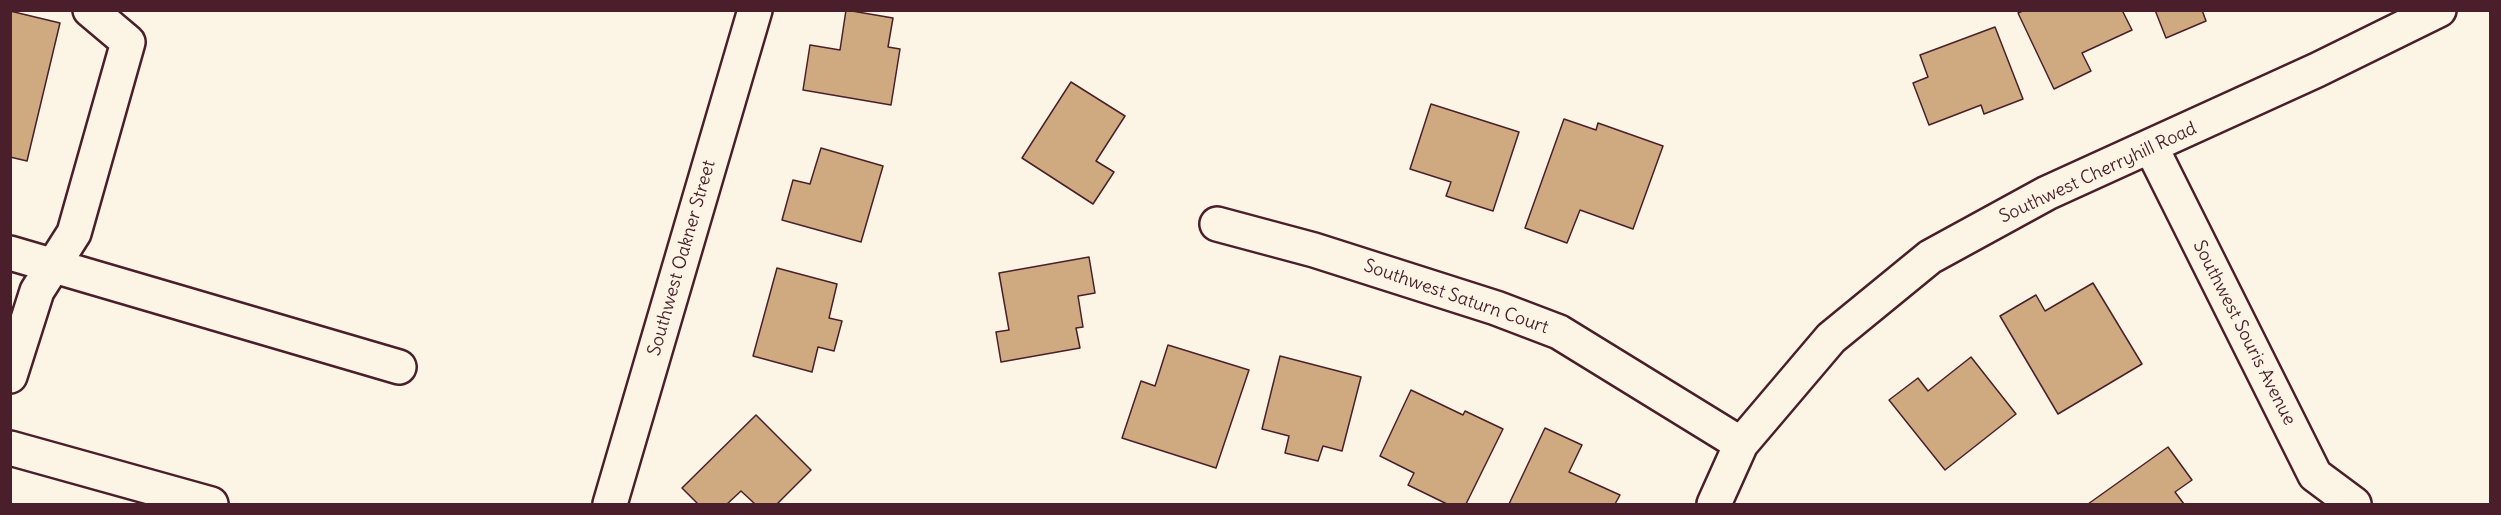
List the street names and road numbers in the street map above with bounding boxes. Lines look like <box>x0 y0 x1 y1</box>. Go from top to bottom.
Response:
street label: Southwest Cherryhill Road <box>1996 118 2200 228</box>
street label: Southwest Oakner Street <box>644 158 720 358</box>
street label: Southwest Souris Avenue <box>2188 237 2300 429</box>
street label: Southwest Saturn Court <box>1361 255 1551 339</box>

